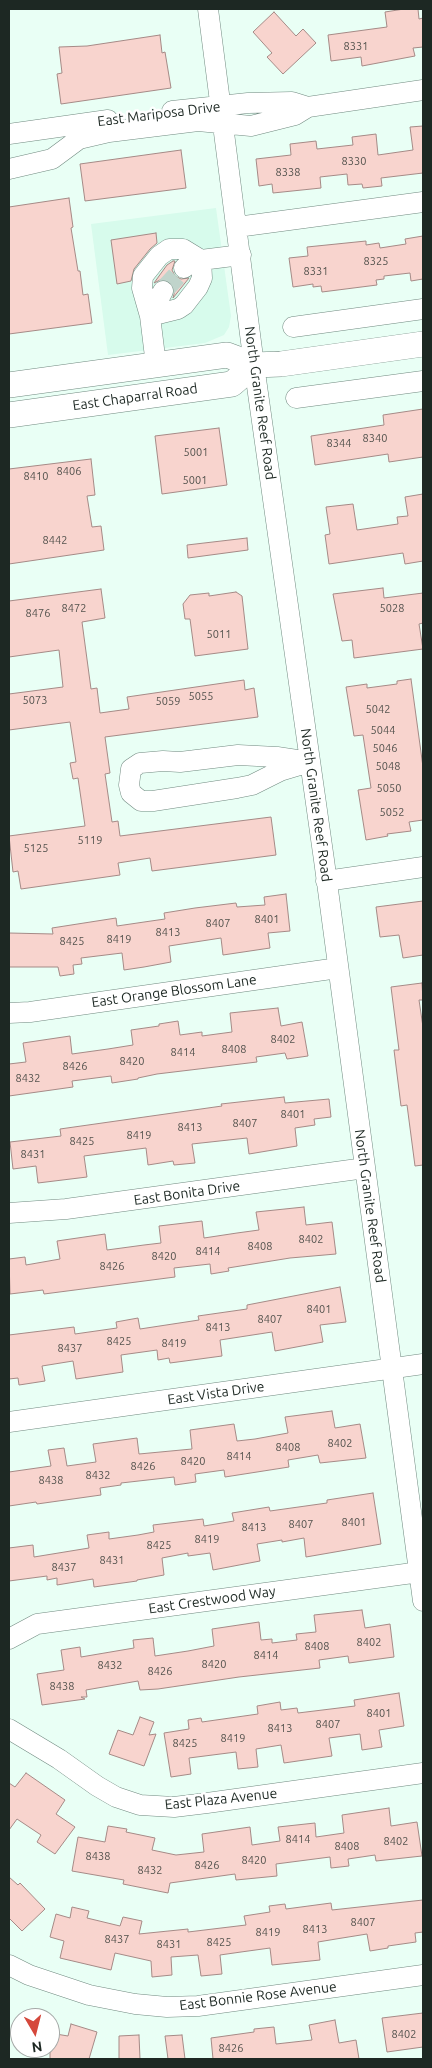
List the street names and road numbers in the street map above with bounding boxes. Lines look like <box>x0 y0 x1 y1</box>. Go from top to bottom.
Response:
street label: East Mariposa Drive <box>97 98 221 130</box>
street label: North Granite Reef Road <box>241 325 279 481</box>
street label: East Chaparral Road <box>71 380 199 414</box>
street label: North Granite Reef Road <box>297 727 335 883</box>
street label: East Orange Blossom Lane <box>90 971 258 1011</box>
street label: North Granite Reef Road <box>351 1128 389 1284</box>
street label: East Bonita Drive <box>133 1177 241 1209</box>
street label: East Vista Drive <box>167 1378 265 1408</box>
street label: East Crestwood Way <box>147 1583 277 1617</box>
street label: East Plaza Avenue <box>164 1785 278 1813</box>
street label: East Bonnie Rose Avenue <box>178 1978 338 2014</box>

